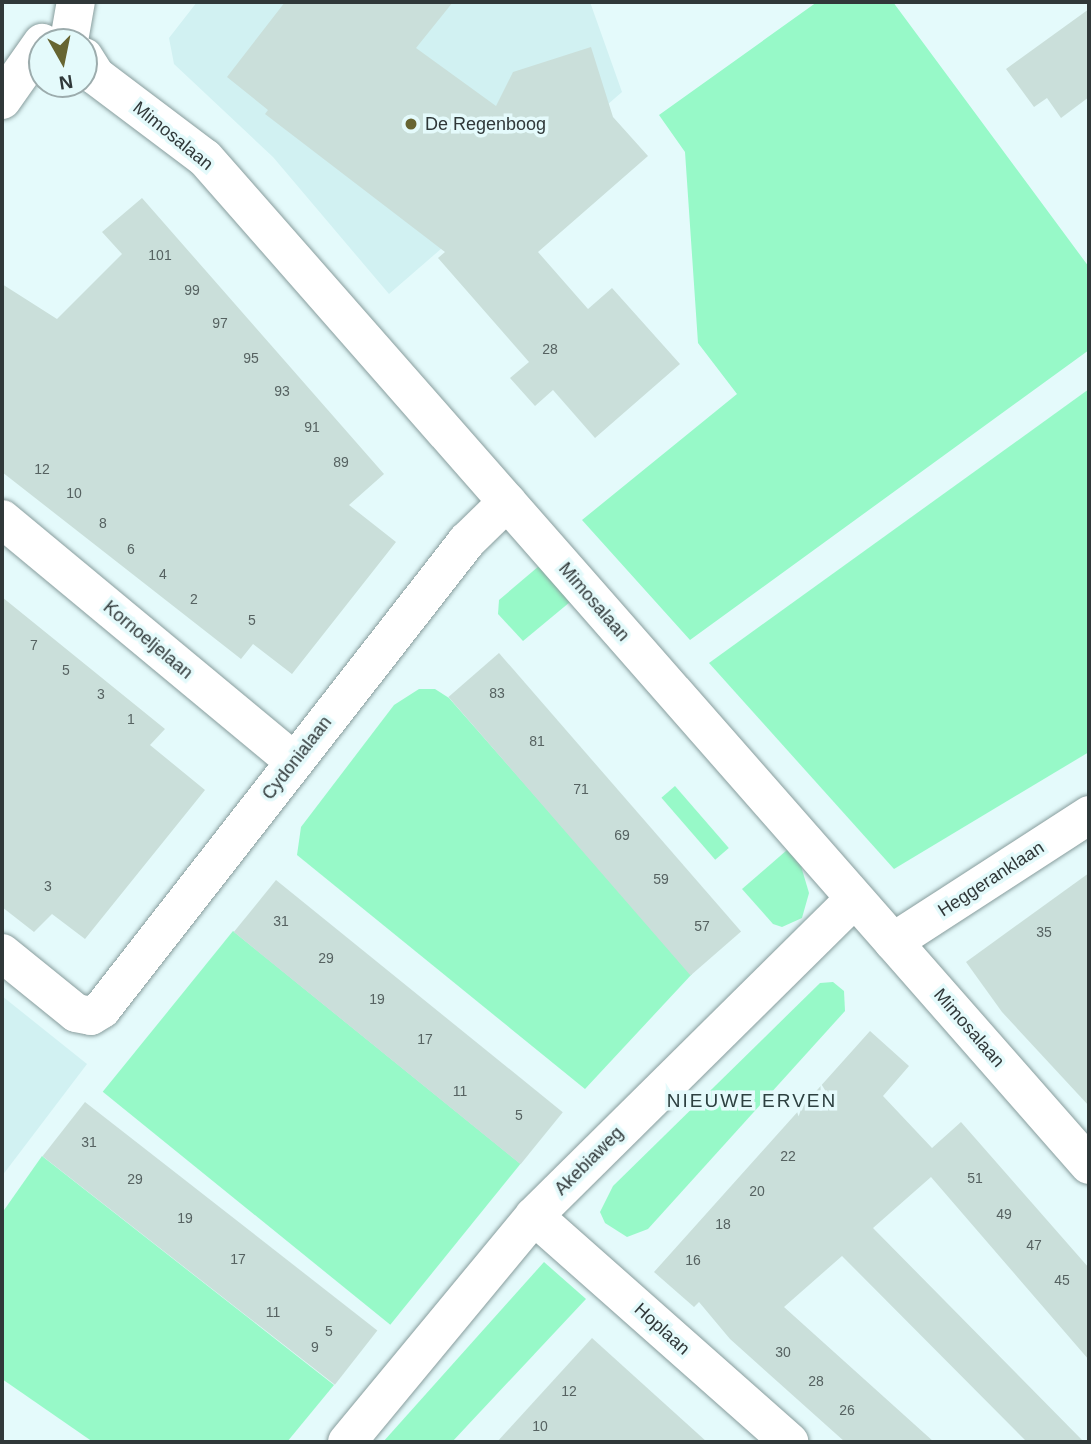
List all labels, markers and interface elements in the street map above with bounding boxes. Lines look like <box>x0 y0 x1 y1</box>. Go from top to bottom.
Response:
north arrow <box>28 28 98 98</box>
text: N <box>58 71 74 94</box>
street label: Mimosalaan <box>128 97 218 175</box>
place label: De Regenboog <box>425 113 546 135</box>
marker: De Regenboog <box>403 116 419 132</box>
house number: 101 <box>148 247 172 263</box>
house number: 99 <box>184 282 200 298</box>
house number: 97 <box>212 315 228 331</box>
house number: 28 <box>542 341 558 357</box>
house number: 95 <box>243 350 259 366</box>
house number: 93 <box>274 383 290 399</box>
house number: 91 <box>304 419 320 435</box>
house number: 89 <box>333 454 349 470</box>
house number: 12 <box>34 461 50 477</box>
house number: 10 <box>66 485 82 501</box>
house number: 8 <box>99 515 107 531</box>
house number: 6 <box>127 541 135 557</box>
street label: Mimosalaan <box>554 558 634 646</box>
house number: 4 <box>159 566 167 582</box>
house number: 2 <box>190 591 198 607</box>
street label: Kornoeljelaan <box>99 596 197 684</box>
house number: 5 <box>248 612 256 628</box>
house number: 7 <box>30 637 38 653</box>
house number: 5 <box>62 662 70 678</box>
house number: 83 <box>489 685 505 701</box>
house number: 3 <box>97 686 105 702</box>
house number: 1 <box>127 711 135 727</box>
street label: Cydonialaan <box>258 712 336 804</box>
house number: 81 <box>529 733 545 749</box>
house number: 71 <box>573 781 589 797</box>
house number: 69 <box>614 827 630 843</box>
street label: Heggeranklaan <box>934 837 1048 921</box>
house number: 59 <box>653 871 669 887</box>
house number: 3 <box>44 878 52 894</box>
house number: 31 <box>273 913 289 929</box>
house number: 57 <box>694 918 710 934</box>
house number: 35 <box>1036 924 1052 940</box>
house number: 29 <box>318 950 334 966</box>
street label: Mimosalaan <box>929 984 1009 1072</box>
house number: 19 <box>369 991 385 1007</box>
house number: 17 <box>417 1031 433 1047</box>
house number: 11 <box>453 1083 467 1099</box>
district label: NIEUWE ERVEN <box>668 1090 836 1112</box>
house number: 5 <box>515 1107 523 1123</box>
street label: Akebiaweg <box>550 1122 628 1200</box>
house number: 31 <box>81 1134 97 1150</box>
house number: 22 <box>780 1148 796 1164</box>
house number: 51 <box>967 1170 983 1186</box>
house number: 29 <box>127 1171 143 1187</box>
house number: 20 <box>749 1183 765 1199</box>
house number: 49 <box>996 1206 1012 1222</box>
house number: 19 <box>177 1210 193 1226</box>
house number: 18 <box>715 1216 731 1232</box>
house number: 47 <box>1026 1237 1042 1253</box>
house number: 17 <box>230 1251 246 1267</box>
house number: 16 <box>685 1252 701 1268</box>
house number: 45 <box>1054 1272 1070 1288</box>
street label: Hoplaan <box>630 1299 694 1359</box>
house number: 11 <box>266 1304 280 1320</box>
house number: 5 <box>325 1323 333 1339</box>
house number: 9 <box>311 1339 319 1355</box>
house number: 30 <box>775 1344 791 1360</box>
house number: 28 <box>808 1373 824 1389</box>
house number: 12 <box>561 1383 577 1399</box>
house number: 26 <box>839 1402 855 1418</box>
house number: 10 <box>532 1418 548 1434</box>

